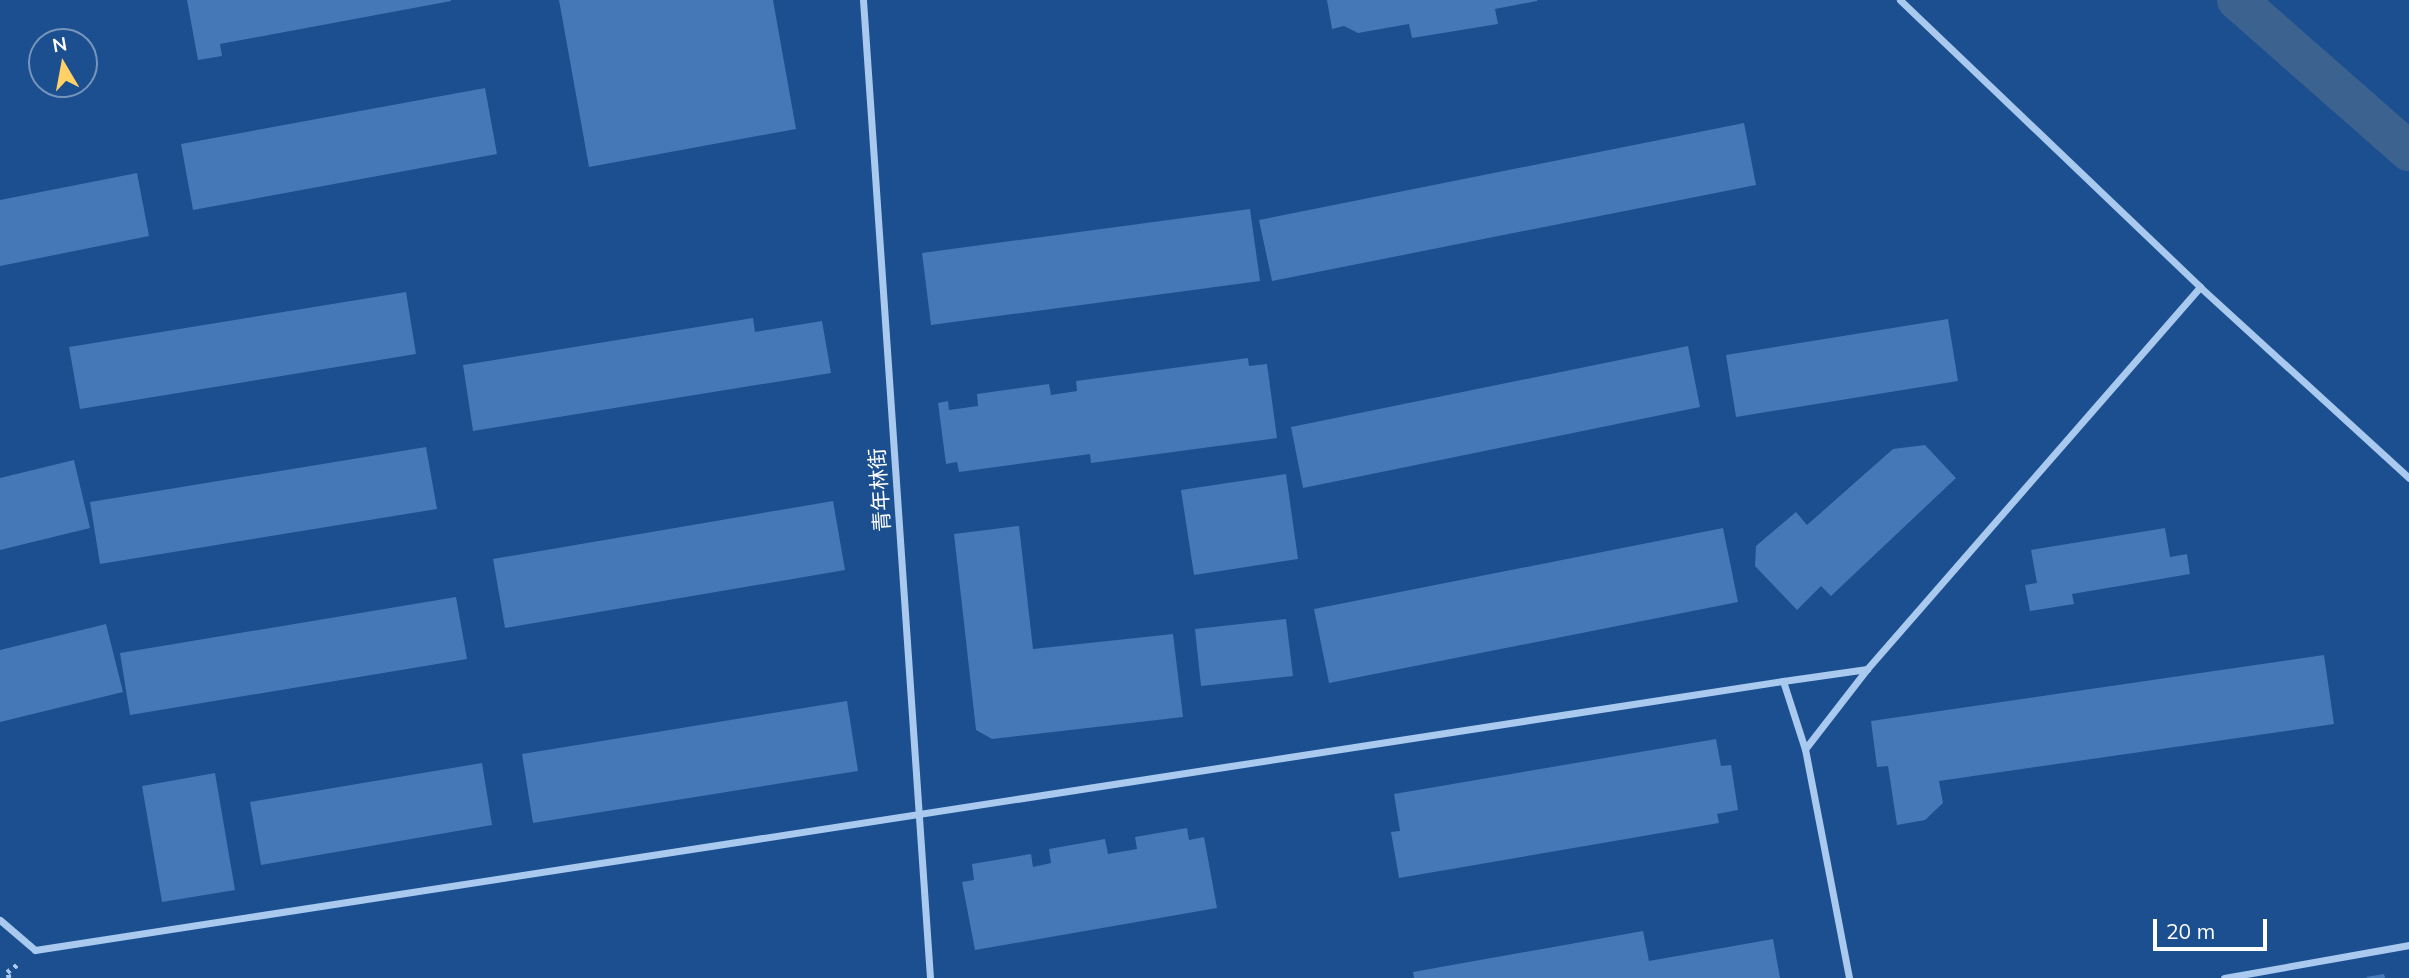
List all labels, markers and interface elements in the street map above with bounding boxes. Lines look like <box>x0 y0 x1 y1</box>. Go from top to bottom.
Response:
north arrow <box>28 28 98 98</box>
text: N <box>51 31 69 57</box>
street label: 青年林街 <box>864 447 894 533</box>
scale bar <box>2157 904 2271 948</box>
text: 20 m <box>2166 918 2215 944</box>

